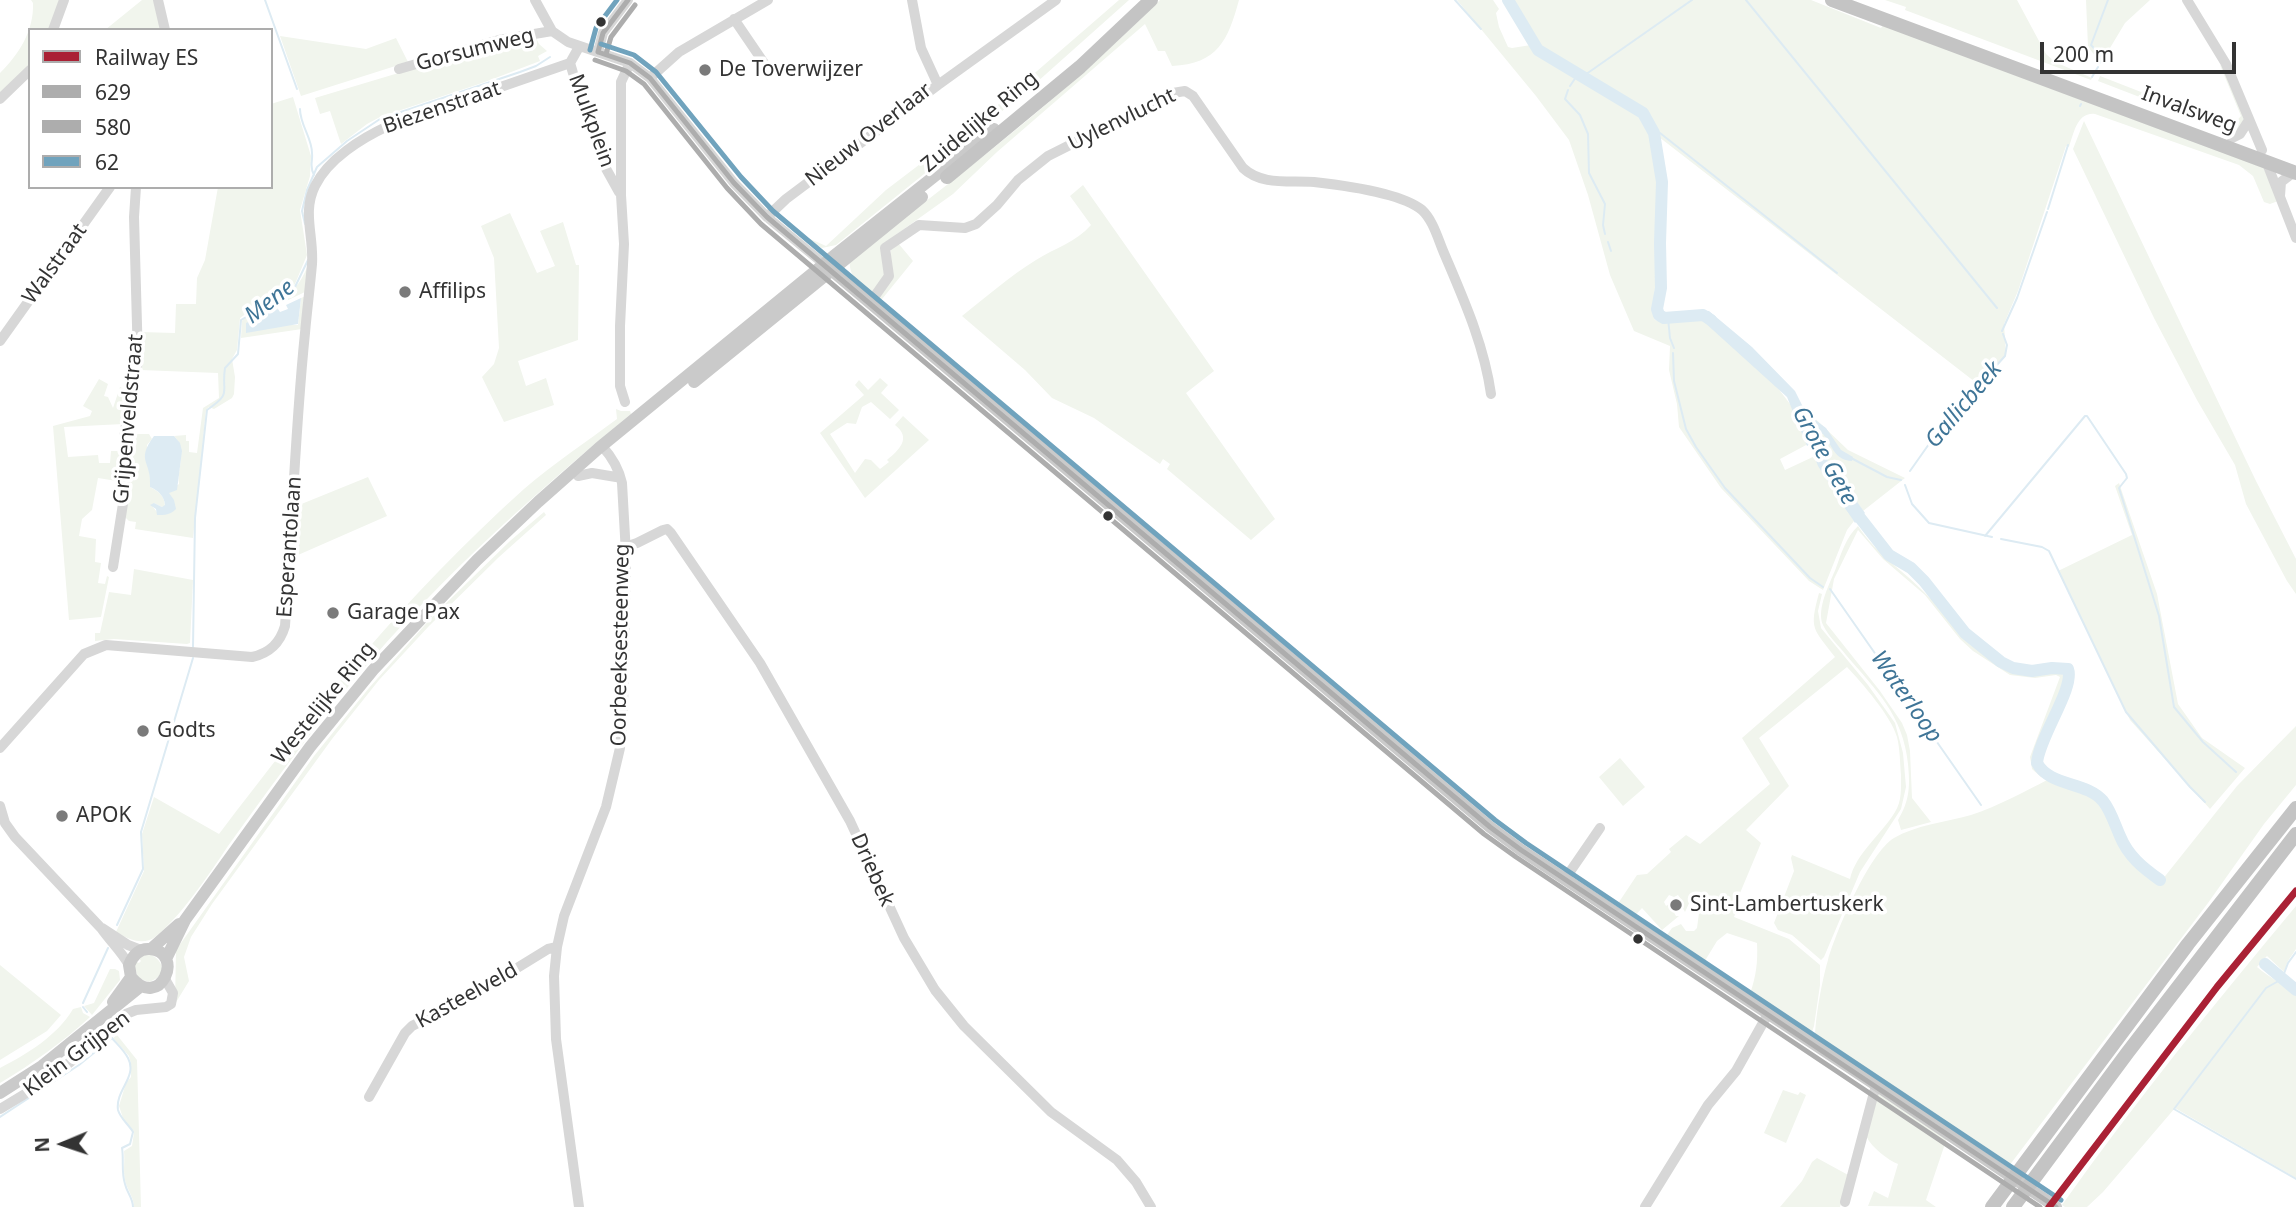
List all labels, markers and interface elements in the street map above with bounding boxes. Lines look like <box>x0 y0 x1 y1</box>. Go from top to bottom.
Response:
unlabelled marker <box>594 15 608 29</box>
street label: Gorsumweg <box>413 23 537 77</box>
legend <box>28 28 273 189</box>
scale bar <box>2044 28 2240 72</box>
text: 200 m <box>2053 40 2114 68</box>
text: Railway ES <box>95 43 198 71</box>
place label: De Toverwijzer <box>719 57 863 83</box>
marker: De Toverwijzer <box>697 62 713 78</box>
street label: Zuidelijke Ring <box>917 66 1043 178</box>
street label: Mulkplein <box>563 71 619 171</box>
street label: Biezenstraat <box>380 76 504 140</box>
text: 629 <box>95 78 131 106</box>
street label: Nieuw Overlaar <box>801 78 937 192</box>
street label: Invalsweg <box>2138 81 2240 139</box>
street label: Uylenvlucht <box>1064 83 1180 157</box>
text: 580 <box>95 113 131 141</box>
text: 62 <box>95 148 119 176</box>
street label: Walstraat <box>17 219 93 309</box>
water label: Mene <box>240 274 300 330</box>
place label: Affilips <box>419 279 486 305</box>
marker: Affilips <box>397 284 413 300</box>
street label: Grijpenveldstraat <box>109 333 149 505</box>
water label: Gallicbeek <box>1920 356 2008 454</box>
water label: Grote Gete <box>1786 402 1862 510</box>
street label: Esperantolaan <box>272 475 308 619</box>
unlabelled marker <box>1101 509 1115 523</box>
street label: Oorbeeksesteenweg <box>607 543 635 747</box>
place label: Garage Pax <box>347 600 460 626</box>
marker: Garage Pax <box>325 605 341 621</box>
street label: Westelijke Ring <box>267 637 381 769</box>
water label: Waterloop <box>1864 646 1948 748</box>
place label: Godts <box>157 718 216 744</box>
marker: Godts <box>135 723 151 739</box>
place label: APOK <box>76 803 132 829</box>
marker: APOK <box>54 808 70 824</box>
street label: Driebek <box>845 830 899 910</box>
place label: Sint-Lambertuskerk <box>1690 892 1884 918</box>
marker: Sint-Lambertuskerk <box>1668 897 1684 913</box>
unlabelled marker <box>1631 932 1645 946</box>
street label: Kasteelveld <box>412 958 522 1034</box>
street label: Klein Grijpen <box>19 1006 135 1102</box>
north arrow <box>28 1109 98 1179</box>
text: N <box>29 1137 55 1153</box>

